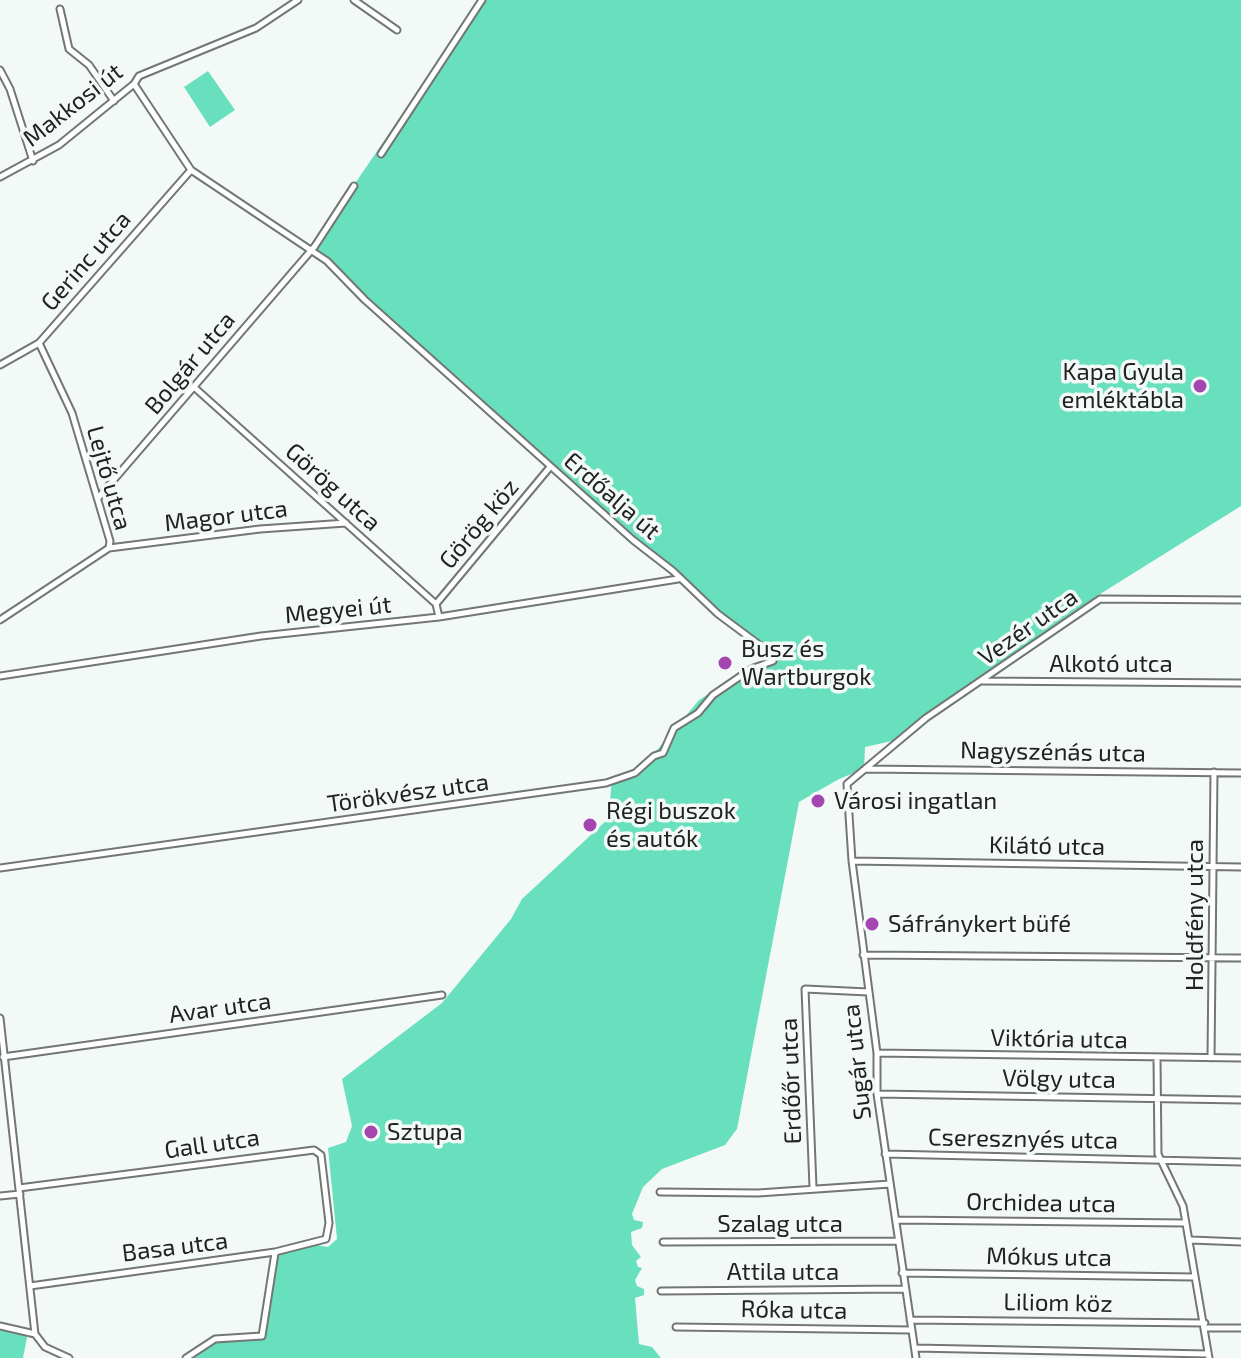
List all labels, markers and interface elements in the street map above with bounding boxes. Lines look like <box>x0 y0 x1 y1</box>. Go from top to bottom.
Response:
street label: Makkosi út <box>18 57 128 153</box>
street label: Gerinc utca <box>35 205 137 317</box>
street label: Bolgár utca <box>139 306 241 420</box>
place label: Kapa Gyula emléktábla <box>1062 358 1184 414</box>
marker: Kapa Gyula emléktábla <box>1191 377 1209 395</box>
street label: Lejtő utca <box>80 423 138 533</box>
street label: Görög utca <box>279 437 387 537</box>
street label: Erdőalja út <box>558 446 666 546</box>
street label: Görög köz <box>433 473 525 575</box>
street label: Magor utca <box>163 494 289 538</box>
street label: Vezér utca <box>973 582 1083 672</box>
street label: Megyei út <box>283 590 393 630</box>
place label: Busz és Wartburgok <box>741 635 871 691</box>
street label: Alkotó utca <box>1049 650 1173 678</box>
marker: Busz és Wartburgok <box>716 654 734 672</box>
street label: Nagyszénás utca <box>960 736 1146 768</box>
street label: Törökvész utca <box>325 767 491 819</box>
place label: Városi ingatlan <box>834 787 997 815</box>
marker: Városi ingatlan <box>809 792 827 810</box>
place label: Régi buszok és autók <box>606 797 736 853</box>
marker: Régi buszok és autók <box>581 816 599 834</box>
street label: Kilátó utca <box>989 831 1105 861</box>
street label: Holdfény utca <box>1181 839 1209 991</box>
place label: Sáfránykert büfé <box>888 910 1071 938</box>
marker: Sáfránykert büfé <box>863 915 881 933</box>
street label: Avar utca <box>167 987 273 1029</box>
street label: Sugár utca <box>837 1003 877 1121</box>
street label: Erdőőr utca <box>774 1017 808 1145</box>
street label: Viktória utca <box>990 1023 1128 1055</box>
street label: Völgy utca <box>1002 1064 1116 1094</box>
place label: Sztupa <box>387 1118 463 1146</box>
street label: Gall utca <box>163 1123 261 1165</box>
marker: Sztupa <box>362 1123 380 1141</box>
street label: Cseresznyés utca <box>928 1123 1118 1155</box>
street label: Orchidea utca <box>966 1187 1116 1219</box>
street label: Szalag utca <box>717 1210 843 1238</box>
street label: Basa utca <box>120 1226 230 1268</box>
street label: Mókus utca <box>986 1242 1112 1272</box>
street label: Attila utca <box>727 1258 839 1286</box>
street label: Liliom köz <box>1003 1288 1113 1318</box>
street label: Róka utca <box>740 1295 848 1325</box>

